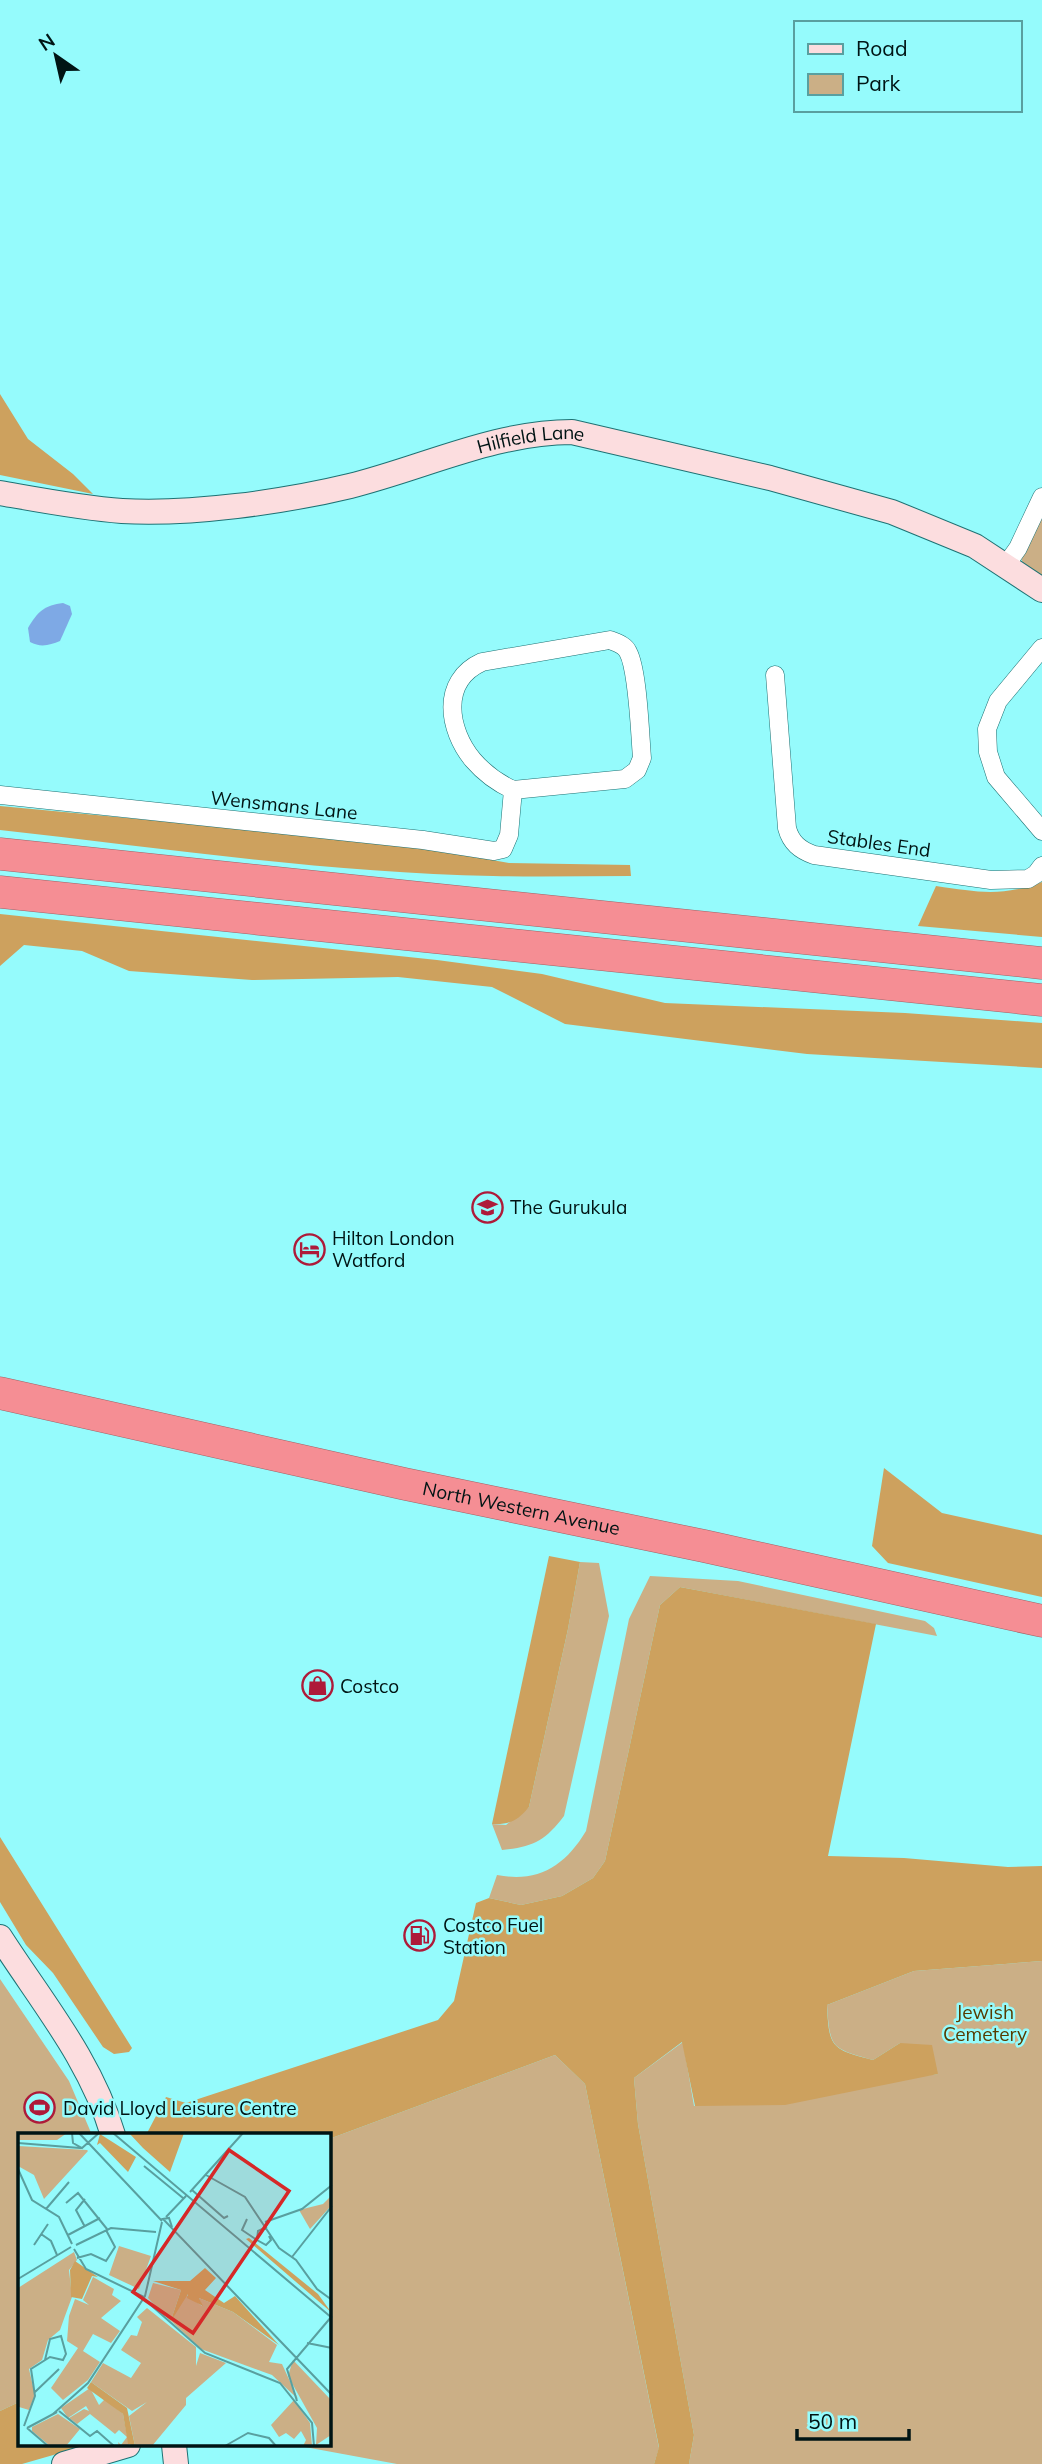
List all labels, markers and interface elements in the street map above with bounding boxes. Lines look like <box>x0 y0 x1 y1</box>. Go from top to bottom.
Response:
north arrow <box>21 21 91 91</box>
legend <box>794 21 1021 112</box>
text: N <box>34 28 59 56</box>
text: Road <box>856 35 907 61</box>
text: Park <box>856 70 900 96</box>
street label: Hilfield Lane <box>474 420 587 459</box>
street label: Wensmans Lane <box>209 785 359 825</box>
street label: Stables End <box>826 824 932 862</box>
school or university icon: The Gurukula <box>470 1190 504 1224</box>
place label: The Gurukula <box>510 1195 627 1219</box>
place label: Hilton London Watford <box>332 1226 455 1272</box>
hotel icon: Hilton London Watford <box>292 1232 326 1266</box>
street label: North Western Avenue <box>421 1476 622 1540</box>
shop icon: Costco <box>300 1669 334 1703</box>
place label: Costco <box>340 1674 399 1698</box>
place label: Costco Fuel Station <box>443 1913 543 1959</box>
fuel station icon: Costco Fuel Station <box>403 1919 437 1953</box>
park label: Jewish Cemetery <box>943 2000 1027 2046</box>
sports icon: David Lloyd Leisure Centre <box>23 2091 57 2125</box>
place label: David Lloyd Leisure Centre <box>63 2096 297 2120</box>
inset map <box>18 2133 331 2446</box>
scale bar <box>797 2398 909 2442</box>
text: 50 m <box>808 2408 857 2434</box>

